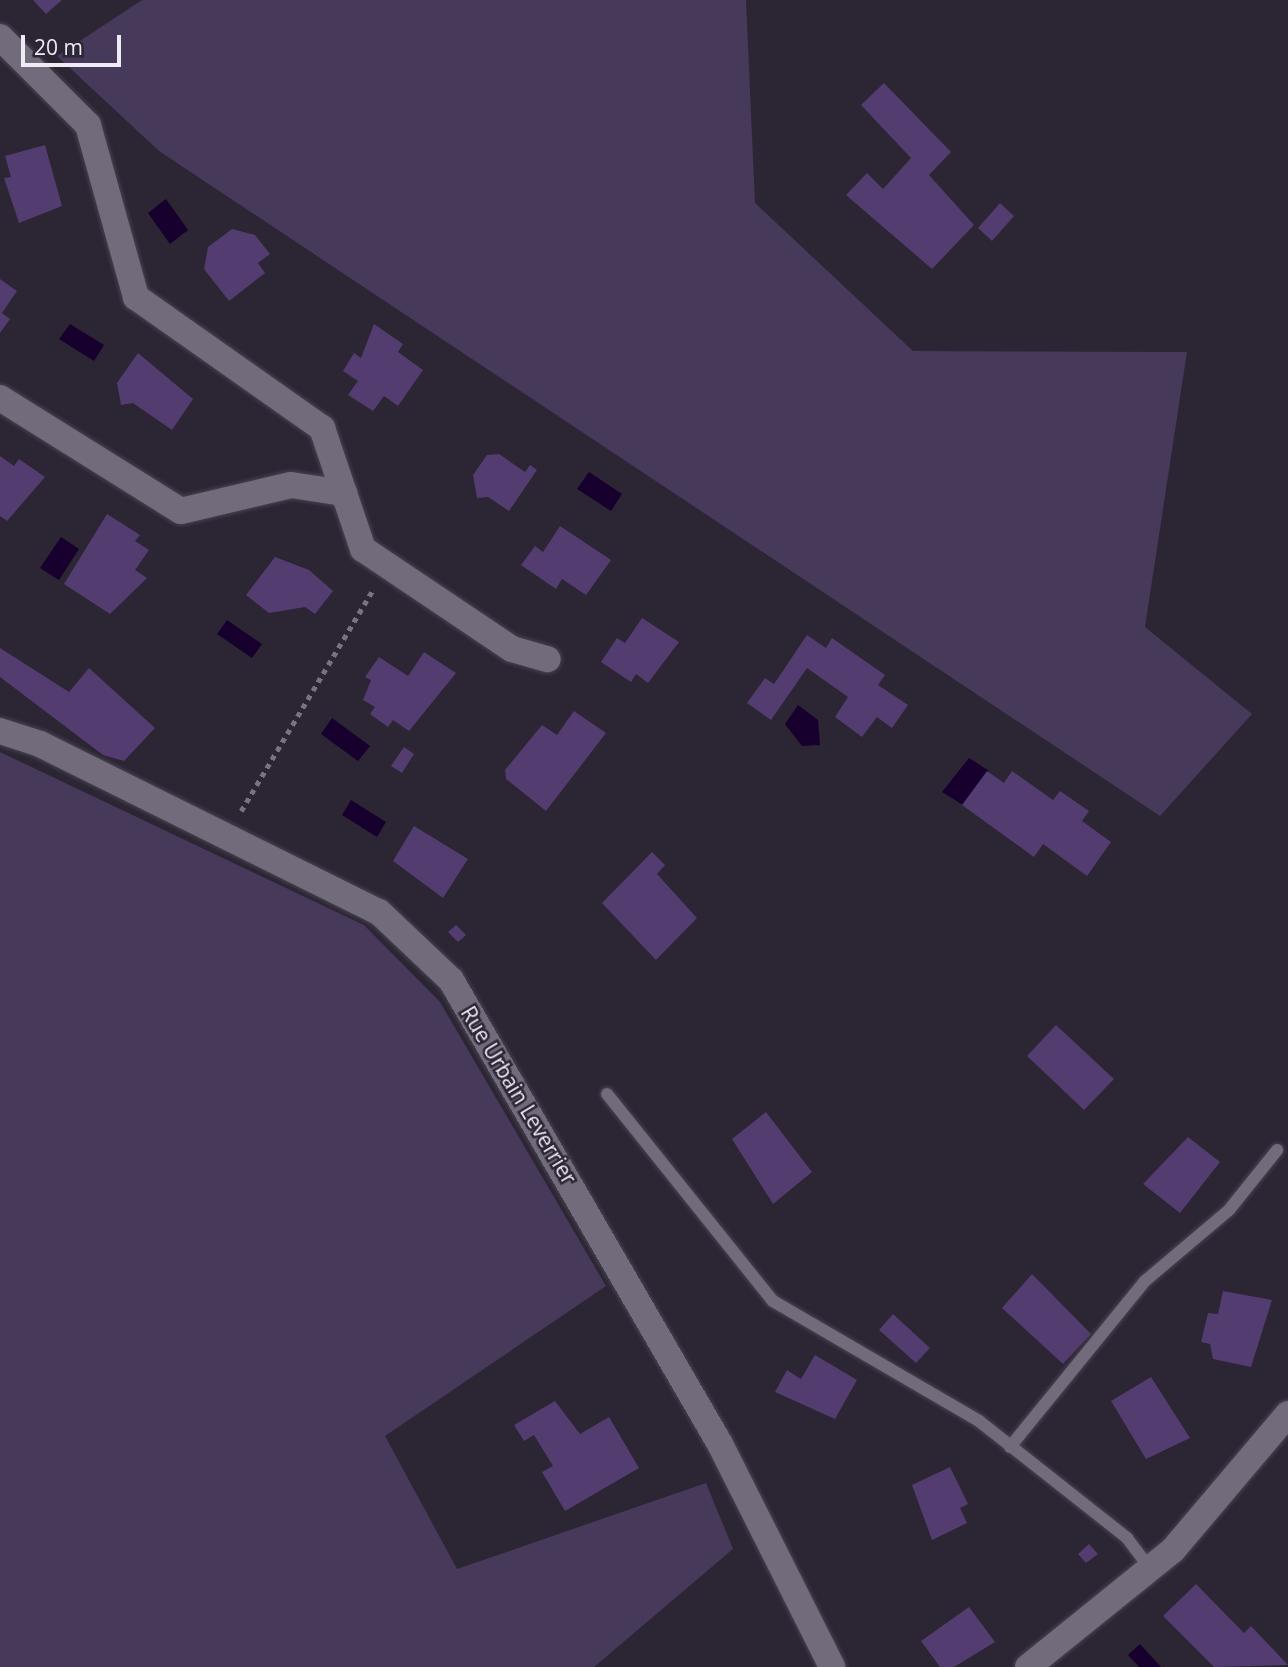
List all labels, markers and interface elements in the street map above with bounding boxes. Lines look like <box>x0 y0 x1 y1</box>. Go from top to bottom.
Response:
scale bar <box>24 21 124 65</box>
text: 20 m <box>34 33 83 61</box>
street label: Rue Urbain Leverrier <box>456 1002 582 1188</box>

